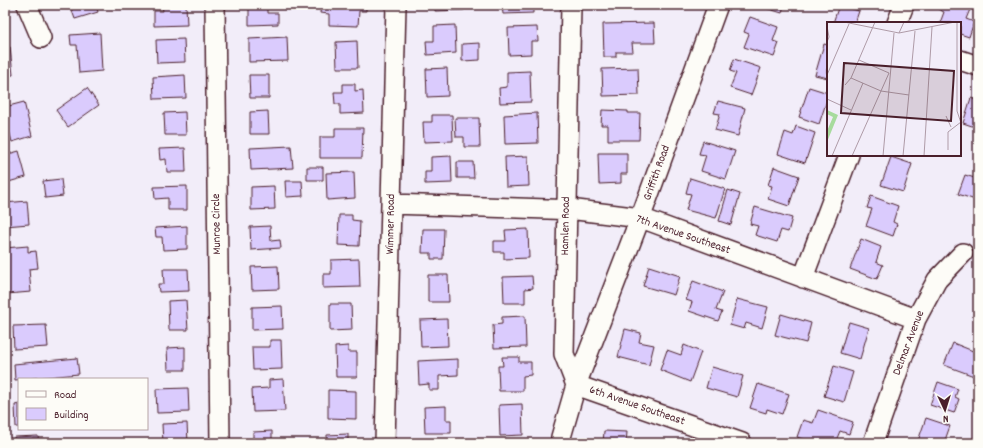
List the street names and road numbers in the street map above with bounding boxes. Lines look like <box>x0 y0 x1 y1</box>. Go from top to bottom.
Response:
street label: Griffith Road <box>639 143 675 203</box>
street label: Munroe Circle <box>208 193 226 255</box>
street label: Wimmer Road <box>382 194 400 254</box>
street label: Hamlen Road <box>557 196 575 256</box>
street label: 7th Avenue Southeast <box>633 211 733 259</box>
street label: Delmar Avenue <box>889 308 929 378</box>
street label: 6th Avenue Southeast <box>587 382 688 431</box>

